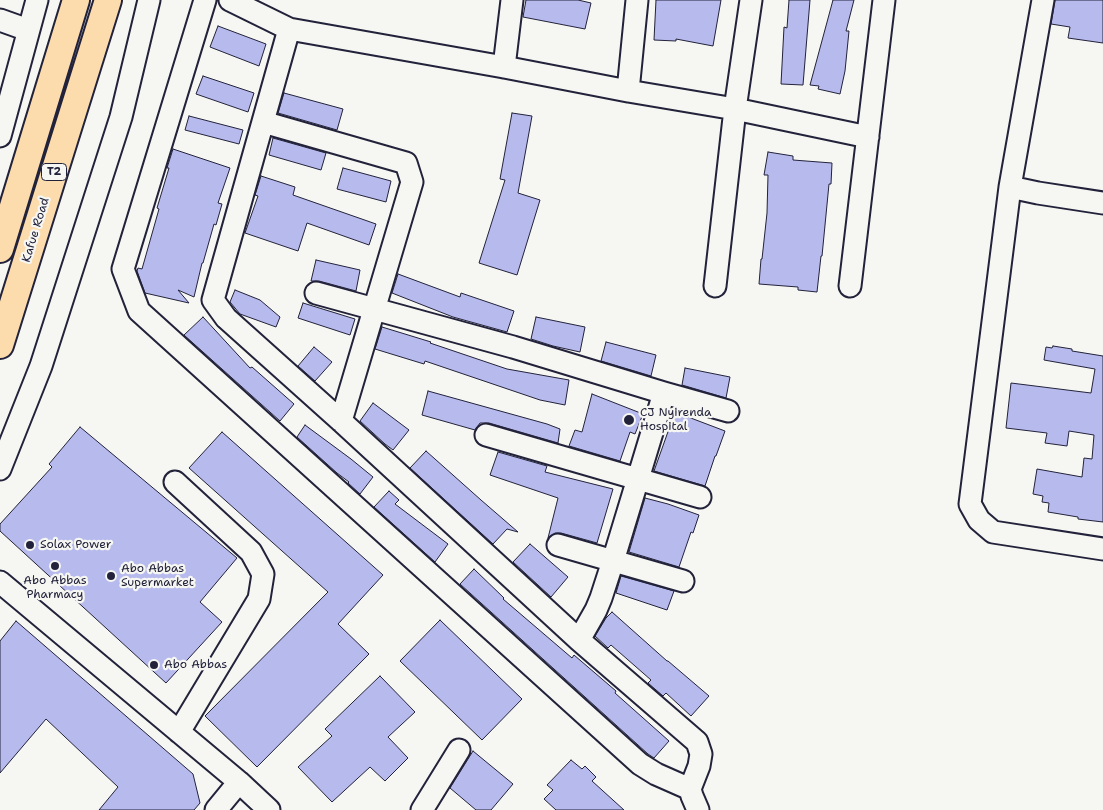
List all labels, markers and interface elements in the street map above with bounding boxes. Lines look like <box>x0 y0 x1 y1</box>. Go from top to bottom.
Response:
road number: T2 <box>42 163 66 180</box>
street label: Kafue Road <box>19 196 53 264</box>
place label: CJ Nyirenda Hospital <box>640 406 712 434</box>
marker: CJ Nyirenda Hospital <box>622 413 636 427</box>
place label: Solax Power <box>40 538 111 552</box>
marker: Solax Power <box>24 539 36 551</box>
marker: Abo Abbas Pharmacy <box>49 560 61 572</box>
place label: Abo Abbas Supermarket <box>121 562 194 590</box>
marker: Abo Abbas Supermarket <box>105 570 117 582</box>
place label: Abo Abbas Pharmacy <box>23 574 87 602</box>
place label: Abo Abbas <box>164 658 227 672</box>
marker: Abo Abbas <box>148 659 160 671</box>

